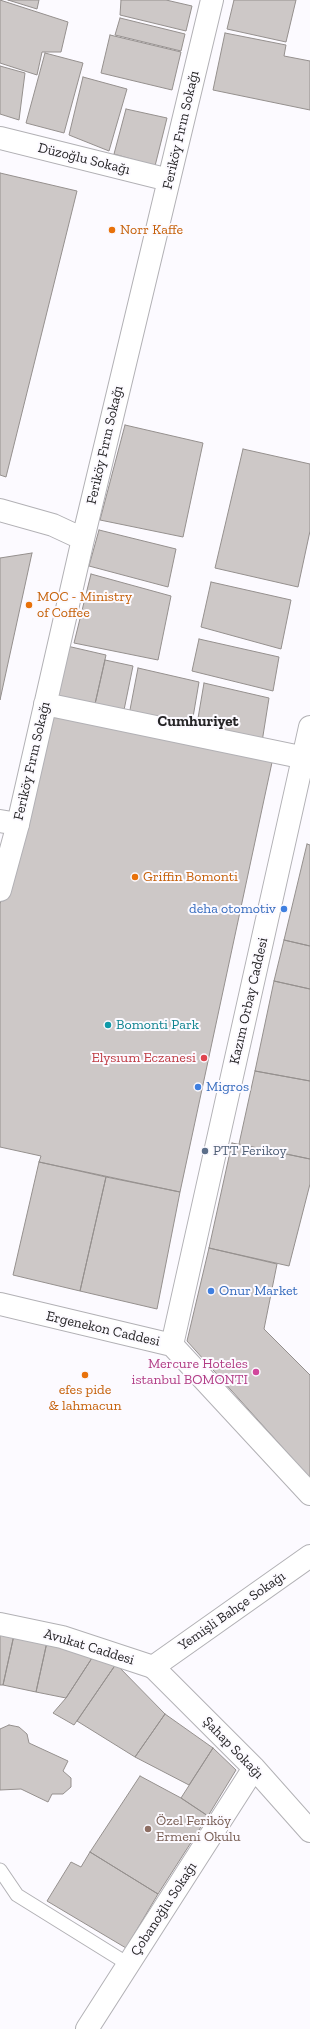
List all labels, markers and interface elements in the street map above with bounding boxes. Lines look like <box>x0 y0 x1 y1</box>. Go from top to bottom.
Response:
street label: Feriköy Fırın Sokağı <box>159 69 203 191</box>
street label: Düzoğlu Sokağı <box>36 139 132 179</box>
place label: Norr Kaffe <box>120 222 183 238</box>
marker: Norr Kaffe <box>107 225 117 235</box>
street label: Feriköy Fırın Sokağı <box>83 384 127 506</box>
place label: MOC - Ministry of Coffee <box>37 589 132 622</box>
marker: MOC - Ministry of Coffee <box>24 600 34 610</box>
street label: Feriköy Fırın Sokağı <box>10 700 54 822</box>
district label: Cumhuriyet <box>158 713 238 731</box>
place label: Griffin Bomonti <box>143 869 238 885</box>
marker: Griffin Bomonti <box>130 872 140 882</box>
place label: deha otomotiv <box>189 901 276 917</box>
marker: deha otomotiv <box>279 904 289 914</box>
street label: Kazım Orbay Caddesi <box>226 936 272 1066</box>
place label: Bomonti Park <box>116 1017 199 1033</box>
marker: Bomonti Park <box>103 1020 113 1030</box>
place label: Elysıum Eczanesi <box>91 1050 196 1066</box>
marker: Elysıum Eczanesi <box>199 1053 209 1063</box>
place label: Migros <box>206 1079 249 1095</box>
marker: Migros <box>193 1082 203 1092</box>
place label: PTT Ferikoy <box>213 1143 287 1159</box>
marker: PTT Ferikoy <box>200 1146 210 1156</box>
place label: Onur Market <box>219 1283 298 1299</box>
marker: Onur Market <box>206 1286 216 1296</box>
street label: Ergenekon Caddesi <box>44 1308 162 1350</box>
place label: Mercure Hoteles istanbul BOMONTI <box>132 1356 248 1388</box>
marker: Mercure Hoteles istanbul BOMONTI <box>251 1367 261 1377</box>
marker: efes pide & lahmacun <box>80 1370 90 1380</box>
place label: efes pide & lahmacun <box>49 1382 121 1414</box>
street label: Yemişli Bahçe Sokağı <box>175 1568 289 1654</box>
street label: Avukat Caddesi <box>42 1625 136 1669</box>
street label: Şahap Sokağı <box>199 1713 267 1783</box>
place label: Özel Feriköy Ermeni Okulu <box>156 1813 241 1846</box>
marker: Özel Feriköy Ermeni Okulu <box>143 1824 153 1834</box>
street label: Çobanoğlu Sokağı <box>127 1859 201 1959</box>

